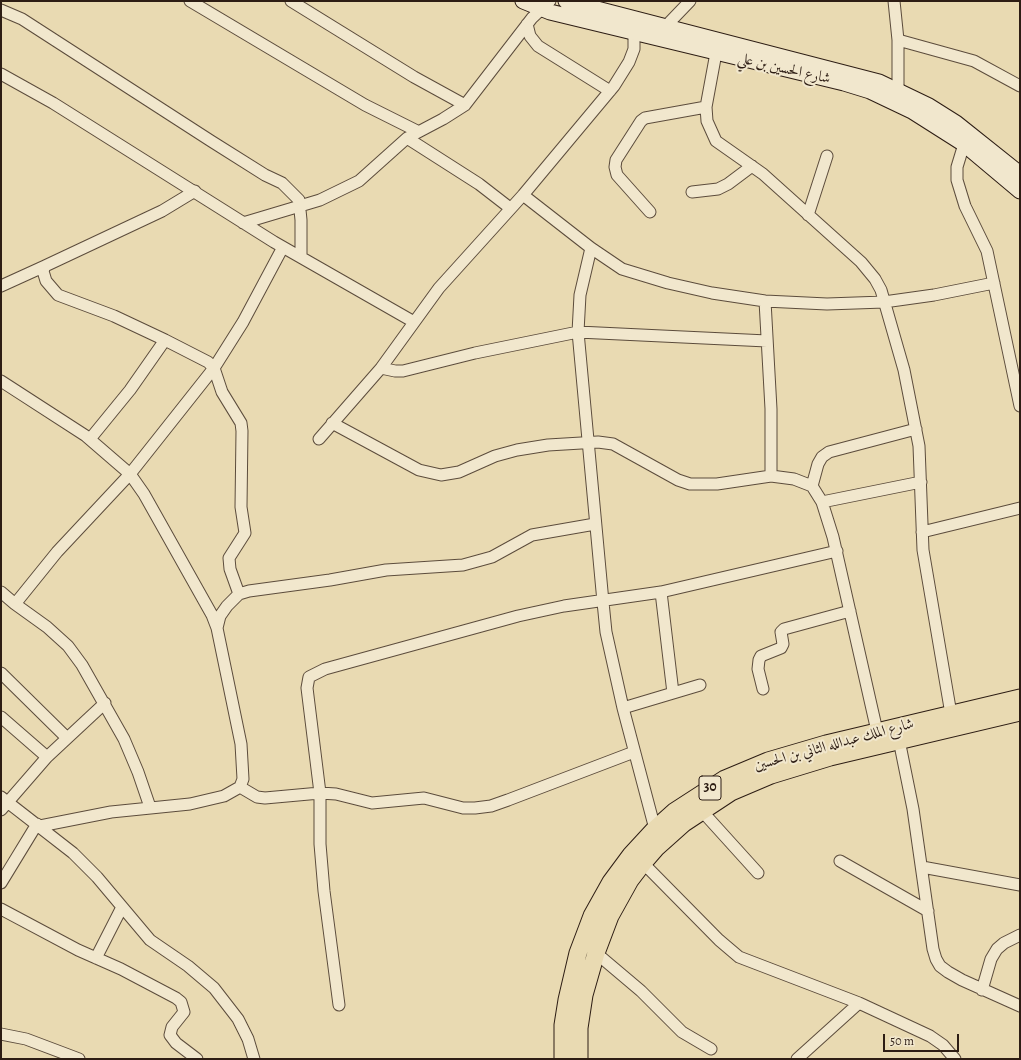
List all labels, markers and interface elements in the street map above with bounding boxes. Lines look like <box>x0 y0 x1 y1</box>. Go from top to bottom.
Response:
street label: شارع الحسين بن علي <box>736 50 832 88</box>
street label: شارع الملك عبدالله الثاني بن الحسين <box>752 715 916 775</box>
road number: 30 <box>699 776 721 800</box>
scale bar <box>885 1026 961 1052</box>
text: 50 m <box>890 1033 914 1049</box>

